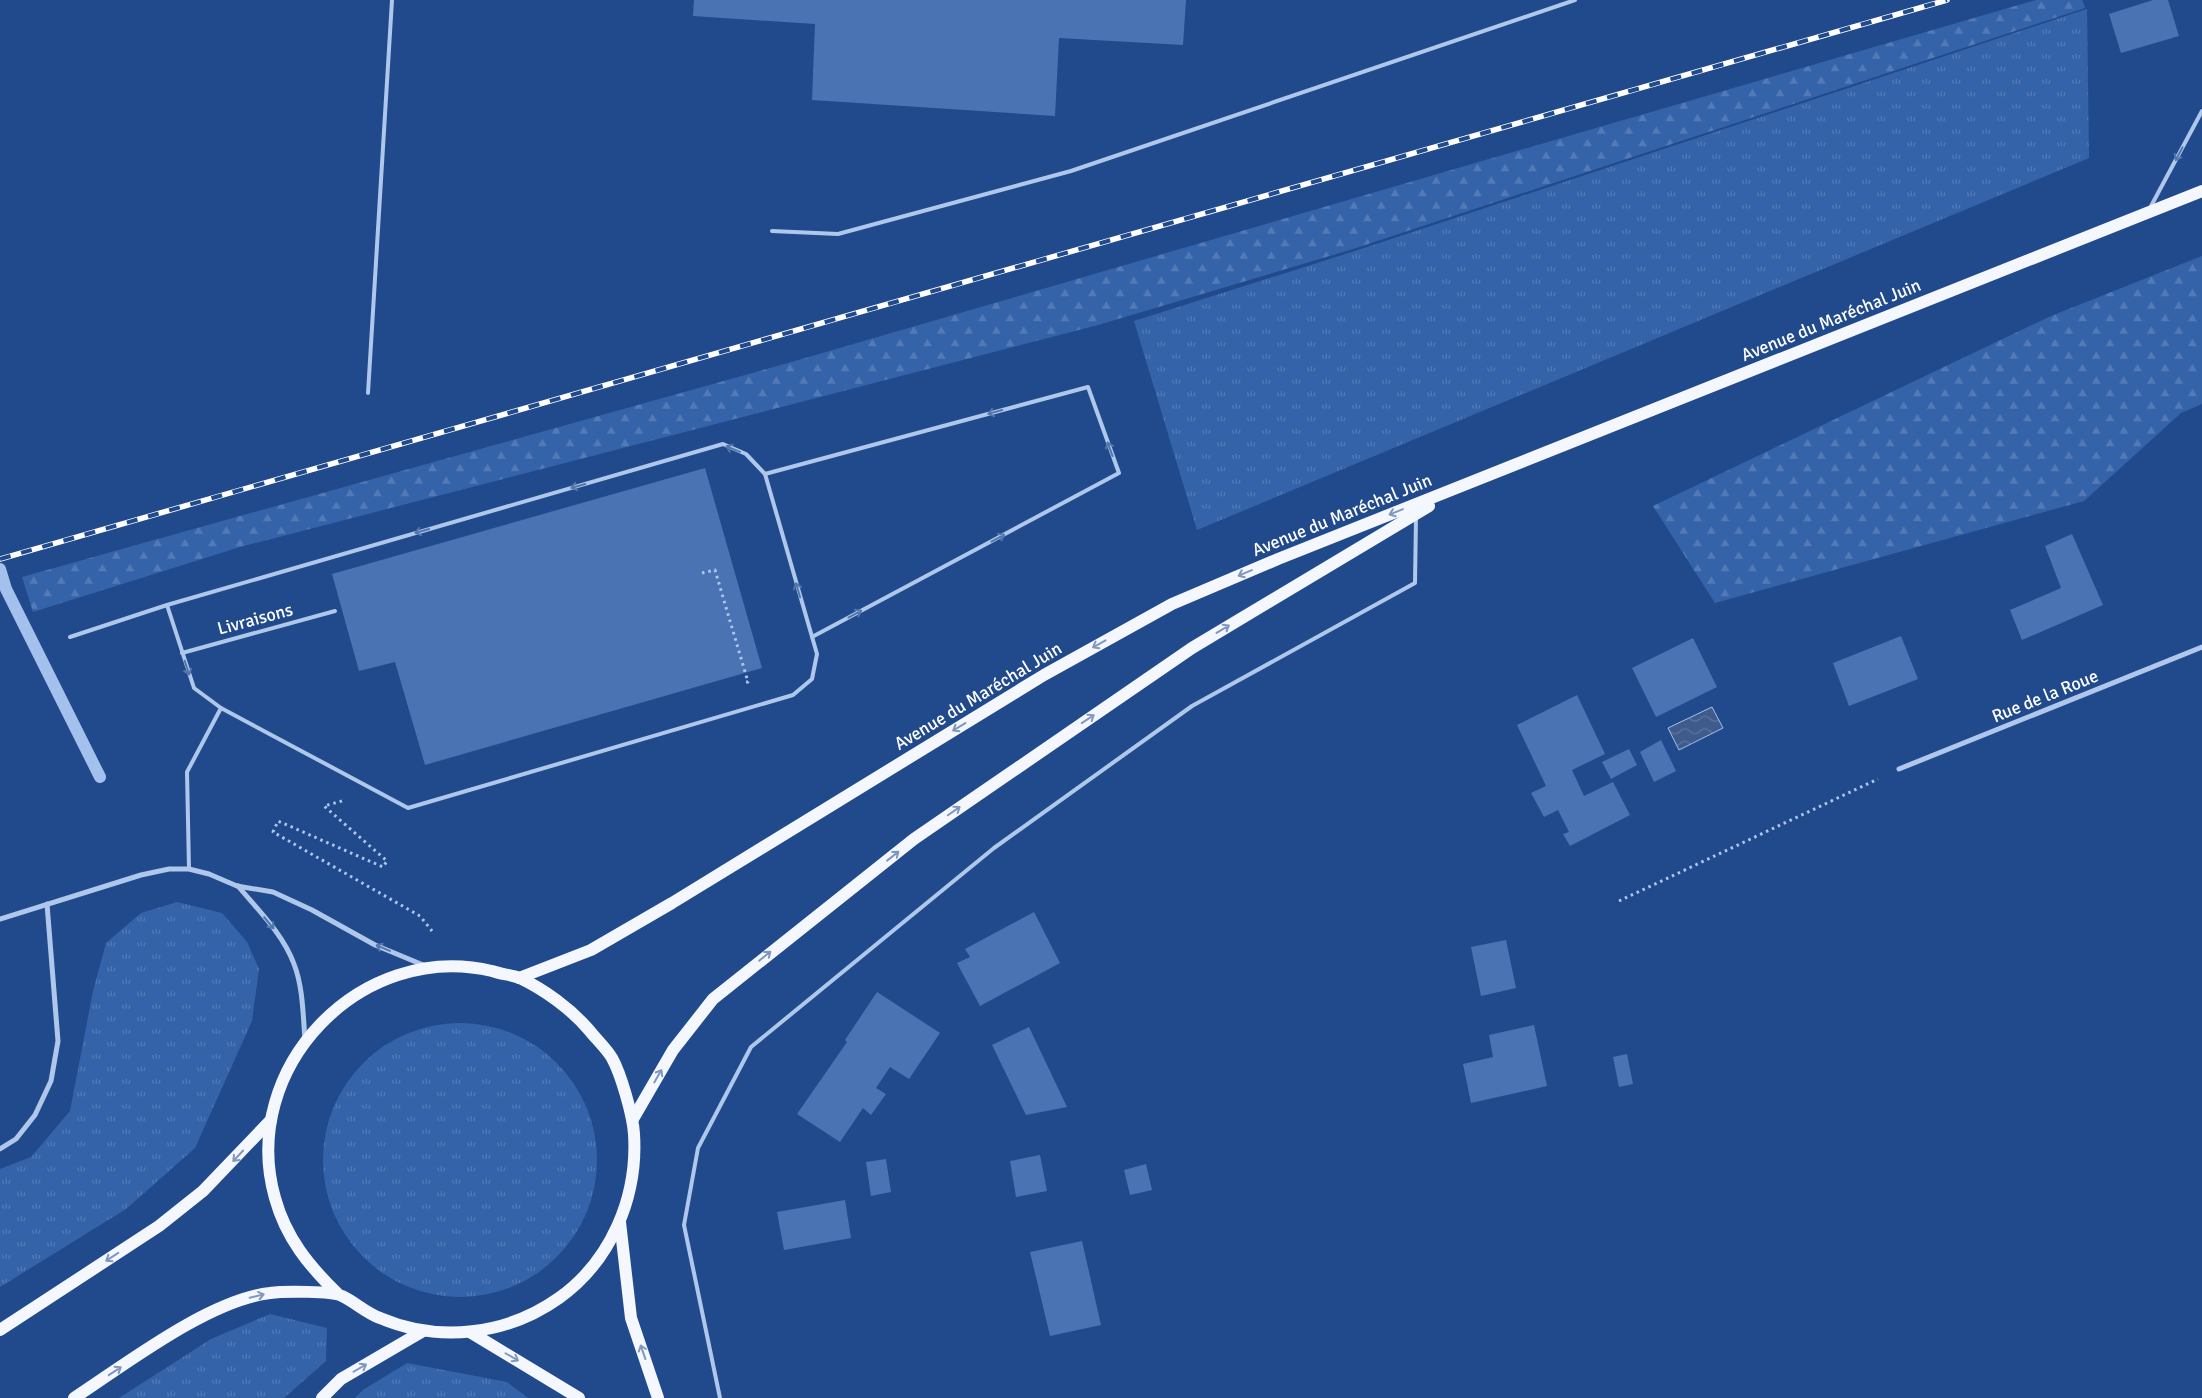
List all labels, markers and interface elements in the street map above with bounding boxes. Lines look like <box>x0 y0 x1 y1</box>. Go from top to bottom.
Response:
one-way arrow <box>2174 146 2183 161</box>
street label: Avenue du Maréchal Juin <box>1738 274 1924 366</box>
one-way arrow <box>988 408 1004 417</box>
one-way arrow <box>1105 442 1114 457</box>
one-way arrow <box>726 443 741 453</box>
street label: Avenue du Maréchal Juin <box>1249 469 1435 561</box>
one-way arrow <box>570 482 586 492</box>
one-way arrow <box>1388 508 1403 517</box>
one-way arrow <box>414 527 430 537</box>
one-way arrow <box>991 533 1006 543</box>
one-way arrow <box>1238 568 1253 578</box>
one-way arrow <box>793 583 803 599</box>
street label: Livraisons <box>215 598 295 640</box>
one-way arrow <box>847 609 862 618</box>
one-way arrow <box>1216 623 1230 633</box>
street label: Avenue du Maréchal Juin <box>890 637 1066 755</box>
one-way arrow <box>1093 640 1107 650</box>
one-way arrow <box>183 660 192 676</box>
street label: Rue de la Roue <box>1989 665 2101 727</box>
one-way arrow <box>1081 714 1095 724</box>
one-way arrow <box>953 722 967 732</box>
one-way arrow <box>947 806 961 816</box>
one-way arrow <box>886 851 900 861</box>
one-way arrow <box>263 916 274 929</box>
one-way arrow <box>376 943 391 953</box>
one-way arrow <box>758 951 771 962</box>
one-way arrow <box>653 1070 663 1084</box>
one-way arrow <box>232 1149 244 1162</box>
one-way arrow <box>105 1252 119 1262</box>
one-way arrow <box>249 1291 265 1300</box>
one-way arrow <box>638 1344 647 1360</box>
one-way arrow <box>504 1352 519 1362</box>
one-way arrow <box>353 1363 368 1373</box>
one-way arrow <box>107 1366 121 1376</box>

